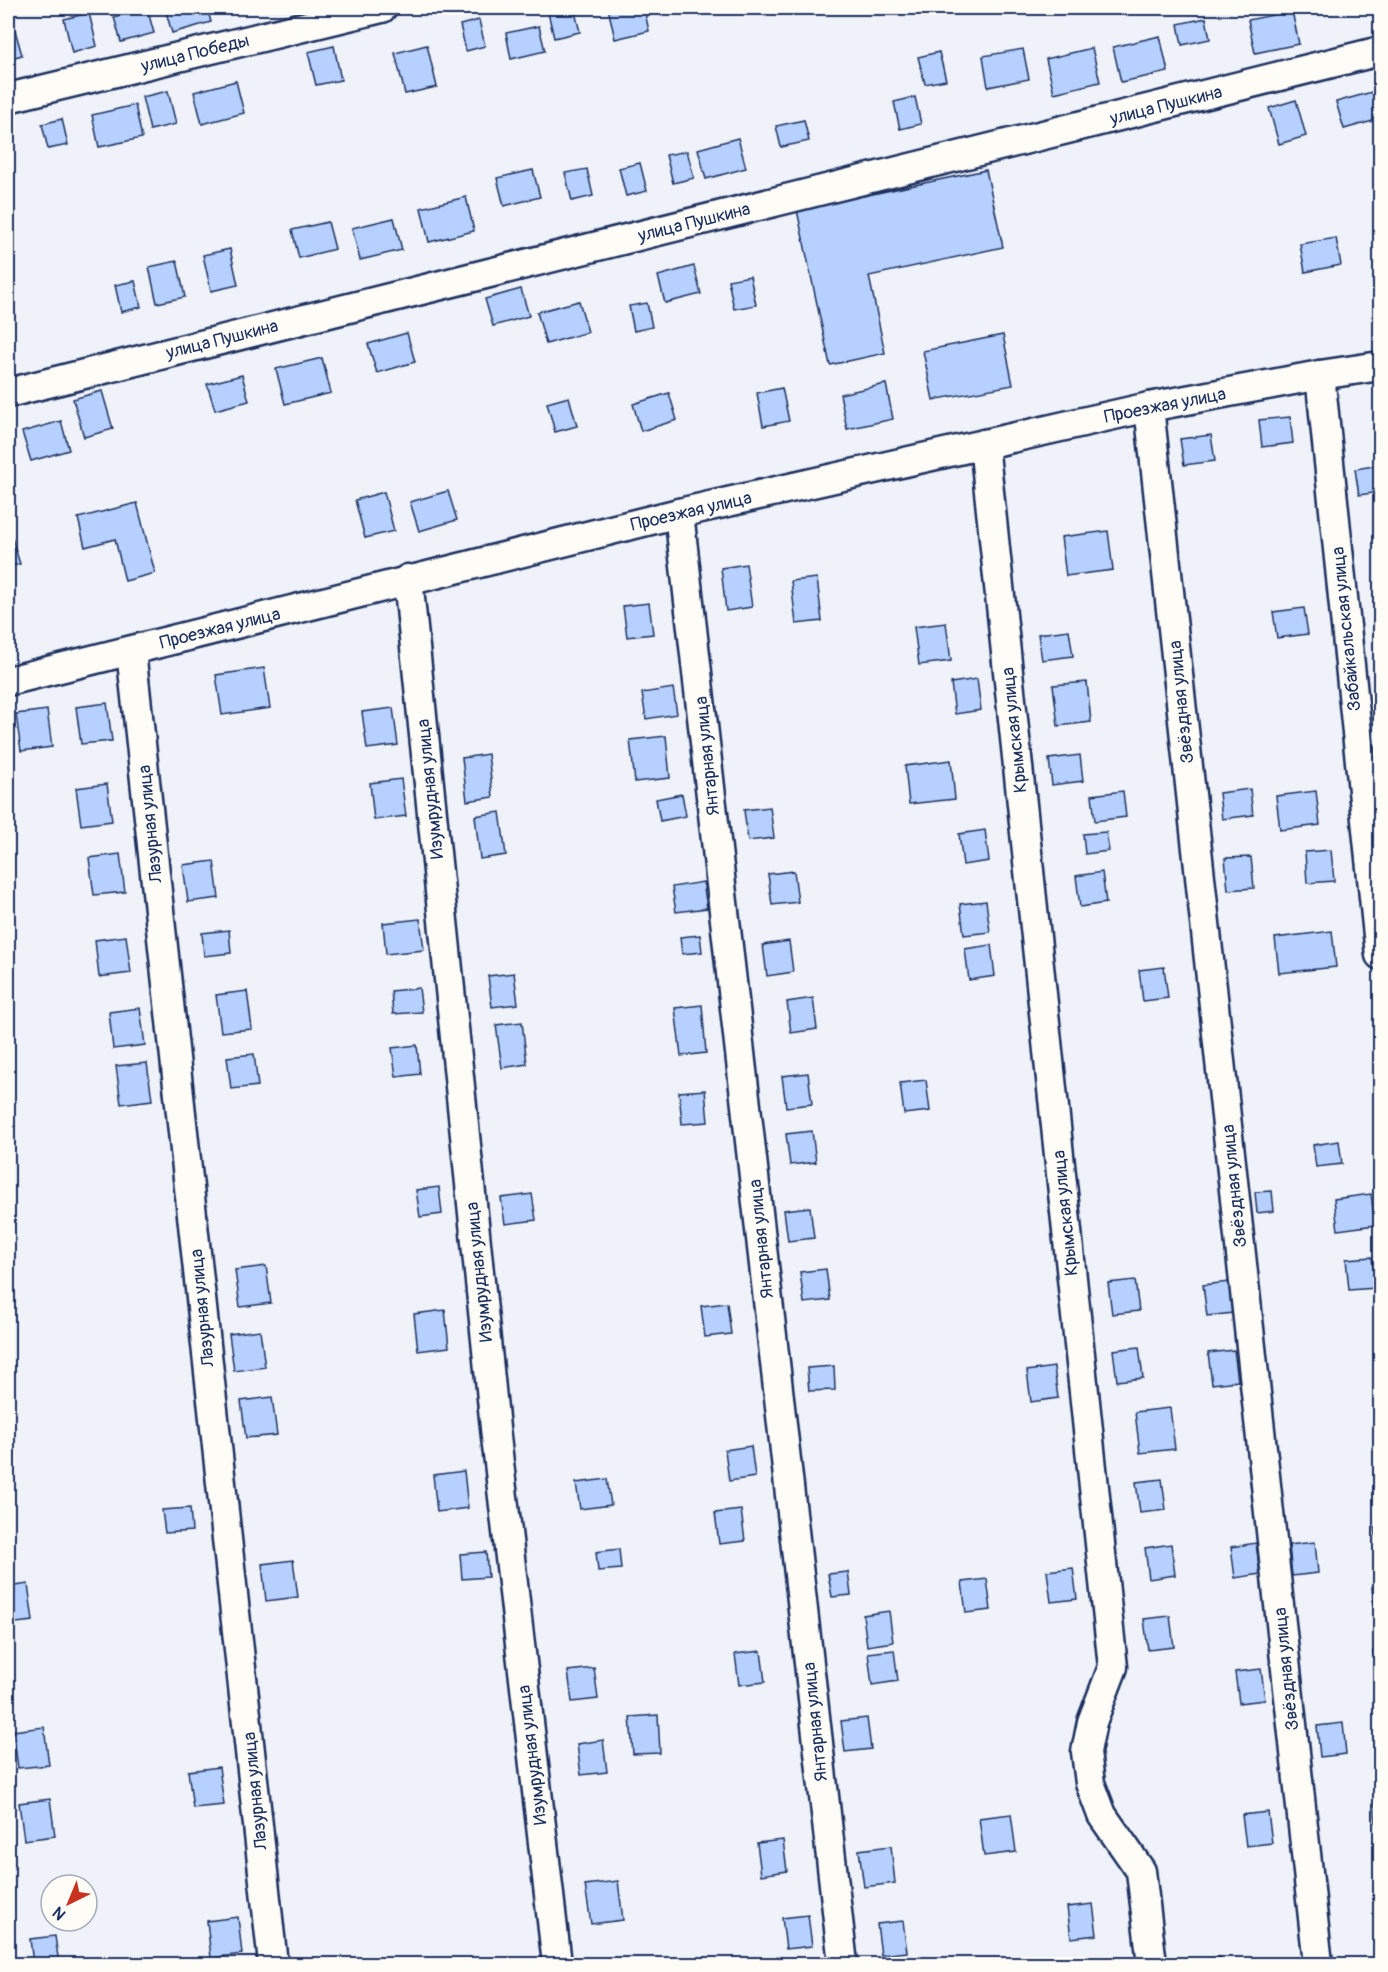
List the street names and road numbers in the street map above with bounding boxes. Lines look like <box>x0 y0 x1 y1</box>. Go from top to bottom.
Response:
street label: улица Победы <box>138 29 252 78</box>
street label: улица Пушкина <box>1107 80 1225 131</box>
street label: улица Пушкина <box>635 197 753 248</box>
street label: улица Пушкина <box>163 314 281 365</box>
street label: Проезжая улица <box>1102 382 1228 429</box>
street label: Проезжая улица <box>628 486 754 537</box>
street label: Забайкальская улица <box>1326 546 1367 712</box>
street label: Проезжая улица <box>157 602 283 655</box>
street label: Звёздная улица <box>1164 639 1199 765</box>
street label: Крымская улица <box>996 666 1033 794</box>
street label: Янтарная улица <box>690 695 725 817</box>
street label: Изумрудная улица <box>412 718 449 860</box>
street label: Лазурная улица <box>133 764 168 885</box>
street label: Звёздная улица <box>1217 1123 1252 1249</box>
street label: Крымская улица <box>1047 1149 1084 1277</box>
street label: Янтарная улица <box>744 1178 779 1300</box>
street label: Изумрудная улица <box>461 1201 498 1343</box>
street label: Лазурная улица <box>185 1248 220 1369</box>
street label: Звёздная улица <box>1269 1606 1304 1732</box>
street label: Янтарная улица <box>798 1661 833 1783</box>
street label: Изумрудная улица <box>513 1684 552 1826</box>
street label: Лазурная улица <box>238 1731 273 1852</box>

